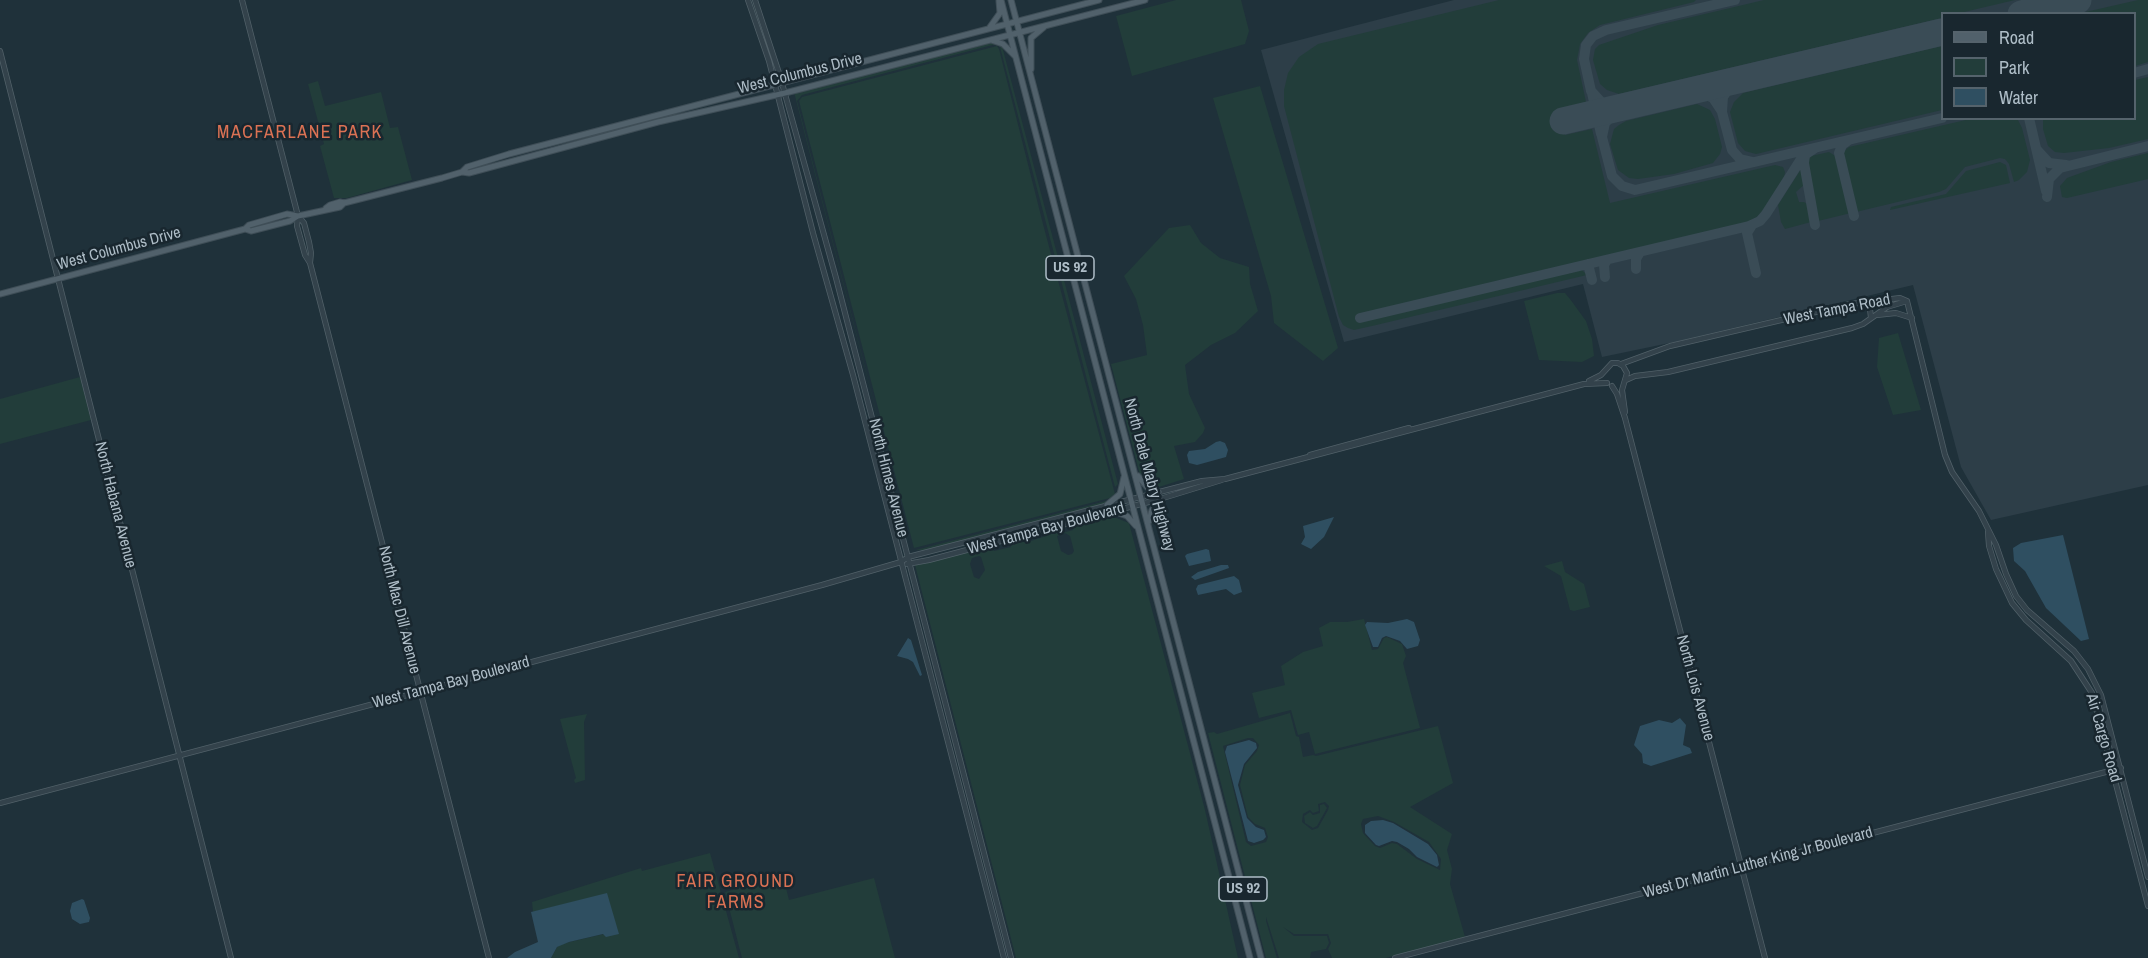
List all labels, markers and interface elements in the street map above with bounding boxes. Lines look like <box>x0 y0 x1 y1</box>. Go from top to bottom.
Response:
legend <box>1941 12 2136 120</box>
text: Road <box>1999 25 2034 50</box>
street label: West Columbus Drive <box>736 49 864 99</box>
text: Park <box>1999 55 2029 80</box>
text: Water <box>1999 85 2038 110</box>
district label: MACFARLANE PARK <box>217 122 383 144</box>
street label: West Columbus Drive <box>55 223 183 275</box>
road number: US 92 <box>1046 256 1094 280</box>
street label: West Tampa Road <box>1782 290 1892 330</box>
street label: North Dale Mabry Highway <box>1119 396 1179 554</box>
street label: North Himes Avenue <box>864 417 912 539</box>
street label: North Habana Avenue <box>90 440 140 570</box>
street label: West Tampa Bay Boulevard <box>965 499 1127 559</box>
street label: North Mac Dill Avenue <box>374 544 424 676</box>
street label: North Lois Avenue <box>1672 633 1718 743</box>
street label: West Tampa Bay Boulevard <box>370 653 532 713</box>
street label: Air Cargo Road <box>2081 692 2125 784</box>
street label: West Dr Martin Luther King Jr Boulevard <box>1641 823 1875 903</box>
district label: FAIR GROUND FARMS <box>676 871 796 914</box>
road number: US 92 <box>1219 877 1267 901</box>

